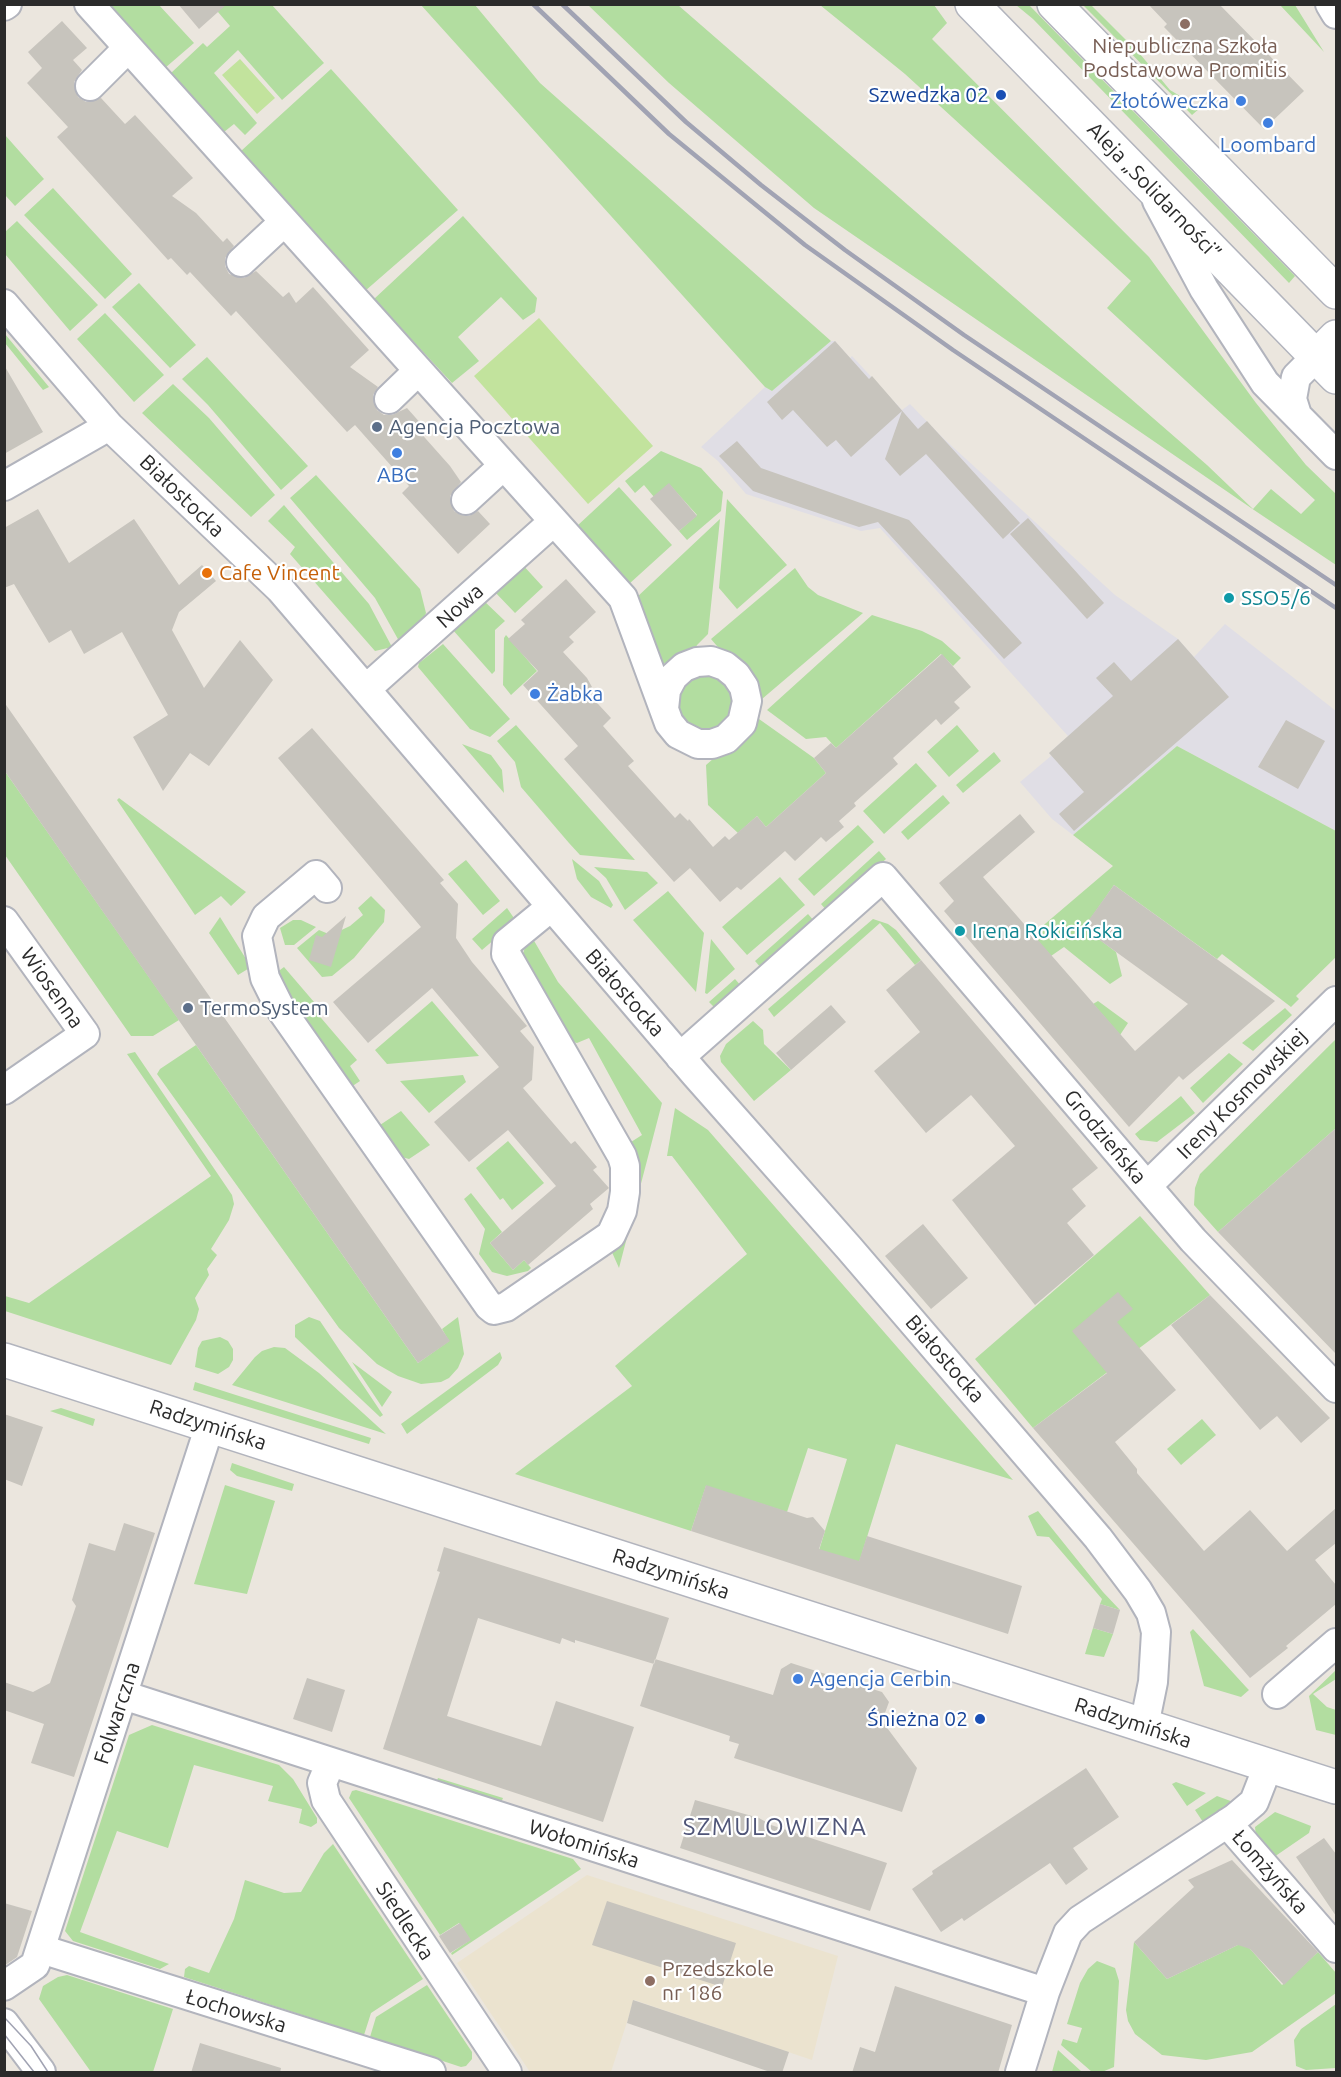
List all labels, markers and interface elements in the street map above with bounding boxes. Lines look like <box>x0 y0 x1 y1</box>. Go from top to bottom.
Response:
marker: Niepubliczna Szkoła Podstawowa Promitis <box>1178 17 1192 31</box>
place label: Niepubliczna Szkoła Podstawowa Promitis <box>1083 33 1287 83</box>
place label: Szwedzka 02 <box>869 82 989 108</box>
marker: Szwedzka 02 <box>994 88 1008 102</box>
place label: Złotóweczka <box>1110 88 1229 114</box>
marker: Złotóweczka <box>1234 94 1248 108</box>
marker: Loombard <box>1261 116 1275 130</box>
street label: Aleja „Solidarności” <box>1082 117 1226 265</box>
place label: Loombard <box>1220 132 1316 158</box>
place label: Agencja Pocztowa <box>389 414 560 440</box>
marker: Agencja Pocztowa <box>370 420 384 434</box>
marker: ABC <box>390 446 404 460</box>
street label: Białostocka <box>134 449 230 543</box>
place label: ABC <box>377 462 417 488</box>
place label: Cafe Vincent <box>219 560 340 586</box>
marker: Cafe Vincent <box>200 566 214 580</box>
street label: Nowa <box>431 578 489 634</box>
place label: SSO5/6 <box>1241 585 1311 611</box>
marker: SSO5/6 <box>1222 591 1236 605</box>
place label: Żabka <box>547 681 603 707</box>
marker: Żabka <box>528 687 542 701</box>
place label: Irena Rokicińska <box>972 918 1123 944</box>
marker: Irena Rokicińska <box>953 924 967 938</box>
street label: Wiosenna <box>15 943 89 1033</box>
street label: Białostocka <box>580 944 670 1042</box>
place label: TermoSystem <box>200 995 329 1021</box>
marker: TermoSystem <box>181 1001 195 1015</box>
street label: Ireny Kosmowskiej <box>1172 1024 1312 1164</box>
street label: Grodzieńska <box>1058 1085 1152 1189</box>
street label: Białostocka <box>900 1310 990 1408</box>
street label: Radzymińska <box>146 1394 270 1456</box>
street label: Radzymińska <box>609 1543 733 1605</box>
street label: Folwarczna <box>89 1659 145 1767</box>
place label: Agencja Cerbin <box>810 1666 952 1692</box>
marker: Agencja Cerbin <box>791 1672 805 1686</box>
street label: Radzymińska <box>1071 1692 1195 1754</box>
place label: Śnieżna 02 <box>867 1706 968 1732</box>
marker: Śnieżna 02 <box>973 1712 987 1726</box>
district label: SZMULOWIZNA <box>683 1813 867 1841</box>
street label: Wołomińska <box>525 1814 643 1874</box>
street label: Łomżyńska <box>1226 1825 1314 1919</box>
street label: Siedlecka <box>370 1877 440 1965</box>
place label: Przedszkole nr 186 <box>662 1956 774 2006</box>
marker: Przedszkole nr 186 <box>643 1974 657 1988</box>
street label: Łochowska <box>183 1984 289 2038</box>

